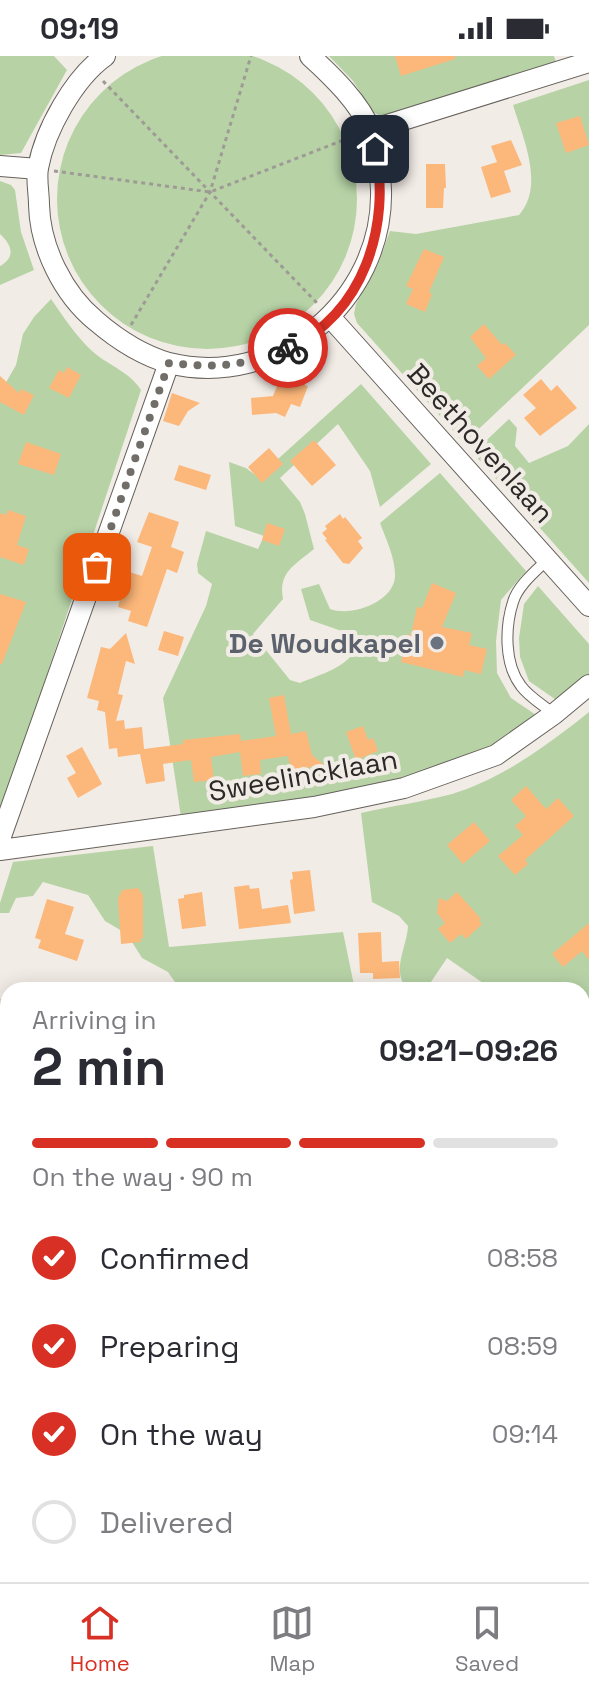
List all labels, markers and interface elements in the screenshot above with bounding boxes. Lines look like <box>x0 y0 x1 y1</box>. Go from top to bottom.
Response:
text: 09:19 <box>40 9 119 48</box>
pin <box>341 115 409 183</box>
icon: home <box>353 127 397 171</box>
courier <box>248 308 328 388</box>
icon: bike <box>266 326 310 370</box>
street label: Beethovenlaan <box>400 356 562 530</box>
pin <box>63 533 131 601</box>
icon: bag <box>75 545 119 589</box>
place label: De Woudkapel <box>229 625 421 661</box>
marker: De Woudkapel <box>428 634 446 652</box>
street label: Sweelincklaan <box>206 741 400 809</box>
text: Arriving in <box>32 1003 156 1037</box>
text: 09:21–09:26 <box>379 1031 558 1070</box>
text: 2 min <box>32 1034 166 1100</box>
text: On the way · 90 m <box>32 1160 253 1194</box>
icon: check <box>32 1236 76 1280</box>
text: Confirmed <box>100 1239 250 1278</box>
text: 08:58 <box>487 1241 558 1275</box>
icon: check <box>32 1324 76 1368</box>
text: Preparing <box>100 1327 239 1366</box>
text: 08:59 <box>487 1329 558 1363</box>
icon: check <box>32 1412 76 1456</box>
text: On the way <box>100 1415 263 1454</box>
text: 09:14 <box>492 1417 558 1451</box>
text: Delivered <box>100 1503 234 1542</box>
tab: Home <box>70 1601 130 1677</box>
tab: Map <box>269 1601 315 1677</box>
tab: Saved <box>455 1601 519 1677</box>

